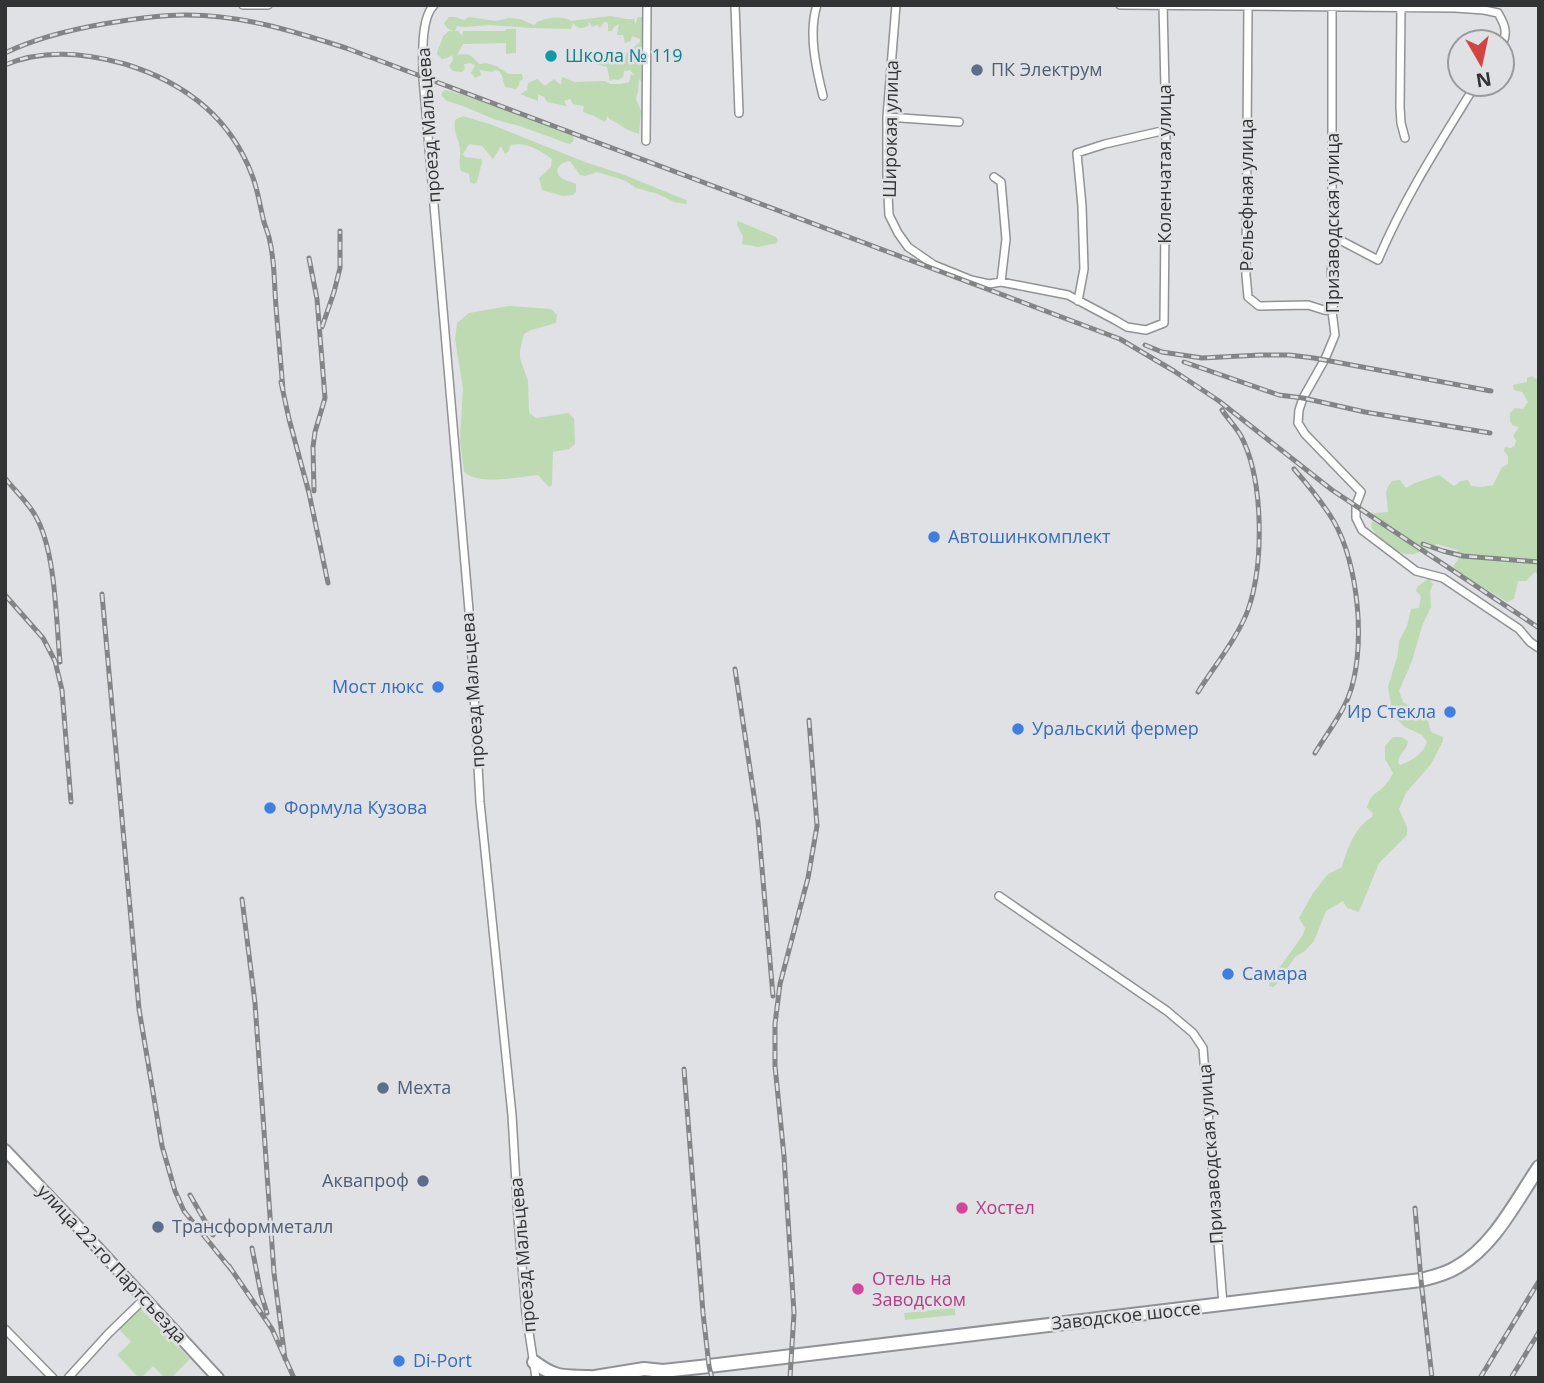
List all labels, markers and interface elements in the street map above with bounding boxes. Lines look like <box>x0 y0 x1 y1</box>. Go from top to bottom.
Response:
north arrow <box>1446 28 1516 98</box>
place label: Школа № 119 <box>565 43 683 67</box>
street label: проезд Мальцева <box>411 47 445 204</box>
marker: Школа № 119 <box>543 48 559 64</box>
place label: ПК Электрум <box>991 57 1103 81</box>
street label: Широкая улица <box>877 60 903 198</box>
marker: ПК Электрум <box>969 62 985 78</box>
text: N <box>1474 66 1493 94</box>
street label: Коленчатая улица <box>1152 84 1176 244</box>
street label: Рельефная улица <box>1234 119 1258 271</box>
street label: Призаводская улица <box>1320 133 1344 313</box>
place label: Автошинкомплект <box>948 524 1111 548</box>
marker: Автошинкомплект <box>926 529 942 545</box>
street label: проезд Мальцева <box>455 612 489 769</box>
place label: Мост люкс <box>332 674 424 698</box>
marker: Мост люкс <box>430 679 446 695</box>
place label: Ир Стекла <box>1347 699 1436 723</box>
marker: Ир Стекла <box>1442 704 1458 720</box>
place label: Уральский фермер <box>1032 716 1199 740</box>
marker: Уральский фермер <box>1010 721 1026 737</box>
place label: Формула Кузова <box>284 795 427 819</box>
marker: Формула Кузова <box>262 800 278 816</box>
place label: Самара <box>1242 961 1308 985</box>
marker: Самара <box>1220 966 1236 982</box>
street label: Призаводская улица <box>1192 1063 1228 1245</box>
place label: Мехта <box>397 1075 451 1099</box>
marker: Мехта <box>375 1080 391 1096</box>
place label: Аквапроф <box>322 1168 409 1192</box>
marker: Аквапроф <box>415 1173 431 1189</box>
street label: проезд Мальцева <box>503 1177 541 1334</box>
street label: улица 22-го Партсъезда <box>33 1179 193 1348</box>
place label: Хостел <box>976 1195 1035 1219</box>
marker: Хостел <box>954 1200 970 1216</box>
place label: Трансформметалл <box>172 1214 333 1238</box>
marker: Трансформметалл <box>150 1219 166 1235</box>
place label: Отель на Заводском <box>872 1266 966 1311</box>
marker: Отель на Заводском <box>850 1281 866 1297</box>
street label: Заводское шоссе <box>1050 1295 1202 1335</box>
place label: Di-Port <box>413 1348 472 1372</box>
marker: Di-Port <box>391 1353 407 1369</box>

